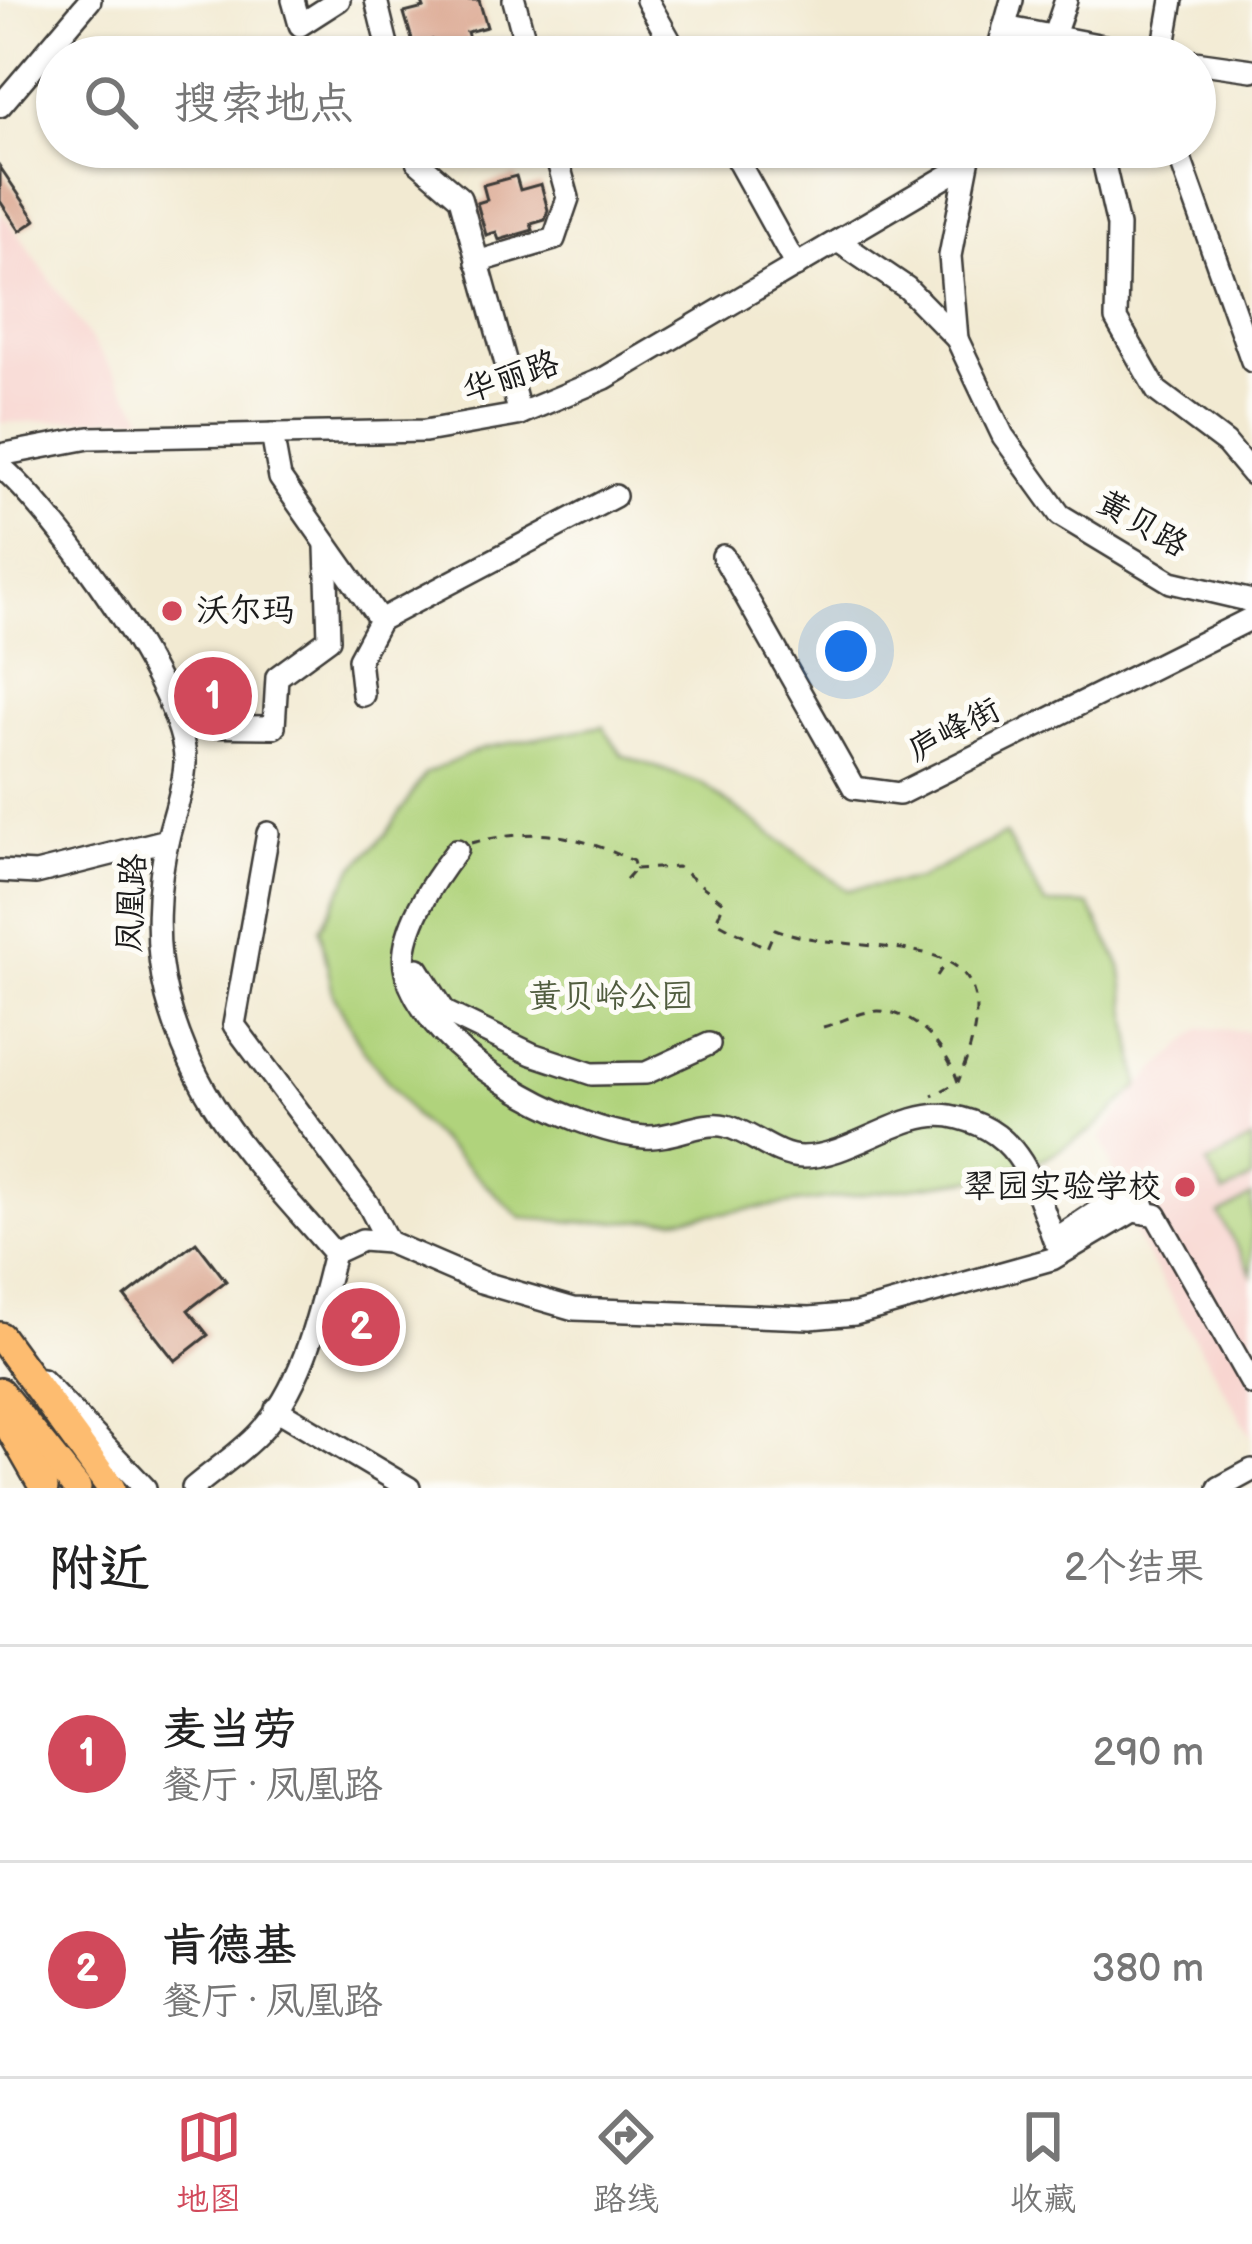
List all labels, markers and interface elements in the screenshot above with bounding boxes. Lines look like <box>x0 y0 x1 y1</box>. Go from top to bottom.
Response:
search box <box>36 36 1216 168</box>
icon: search <box>78 69 144 135</box>
text: 搜索地点 <box>174 77 354 132</box>
street label: 华丽路 <box>458 343 564 411</box>
street label: 黄贝路 <box>1089 482 1195 566</box>
place label: 沃尔玛 <box>196 591 295 631</box>
marker: 沃尔玛 <box>159 598 185 624</box>
your location <box>816 621 876 681</box>
pin: 1 <box>174 651 252 741</box>
street label: 庐峰街 <box>901 690 1007 770</box>
street label: 凤凰路 <box>109 853 155 953</box>
park label: 黄贝岭公园 <box>529 977 694 1017</box>
place label: 翠园实验学校 <box>963 1167 1161 1207</box>
marker: 翠园实验学校 <box>1172 1174 1198 1200</box>
pin: 2 <box>322 1282 400 1372</box>
text: 附近 <box>48 1539 150 1600</box>
text: 2个结果 <box>1064 1545 1204 1592</box>
text: 麦当劳 <box>162 1703 297 1758</box>
text: 1 <box>79 1730 95 1777</box>
text: 290 m <box>1093 1730 1204 1777</box>
text: 餐厅 · 凤凰路 <box>162 1763 382 1810</box>
text: 肯德基 <box>162 1919 297 1974</box>
text: 2 <box>75 1946 99 1993</box>
text: 380 m <box>1092 1946 1204 1993</box>
text: 餐厅 · 凤凰路 <box>162 1979 382 2026</box>
tab: 地图 <box>176 2104 242 2220</box>
tab: 路线 <box>593 2104 659 2220</box>
tab: 收藏 <box>1010 2104 1076 2220</box>

